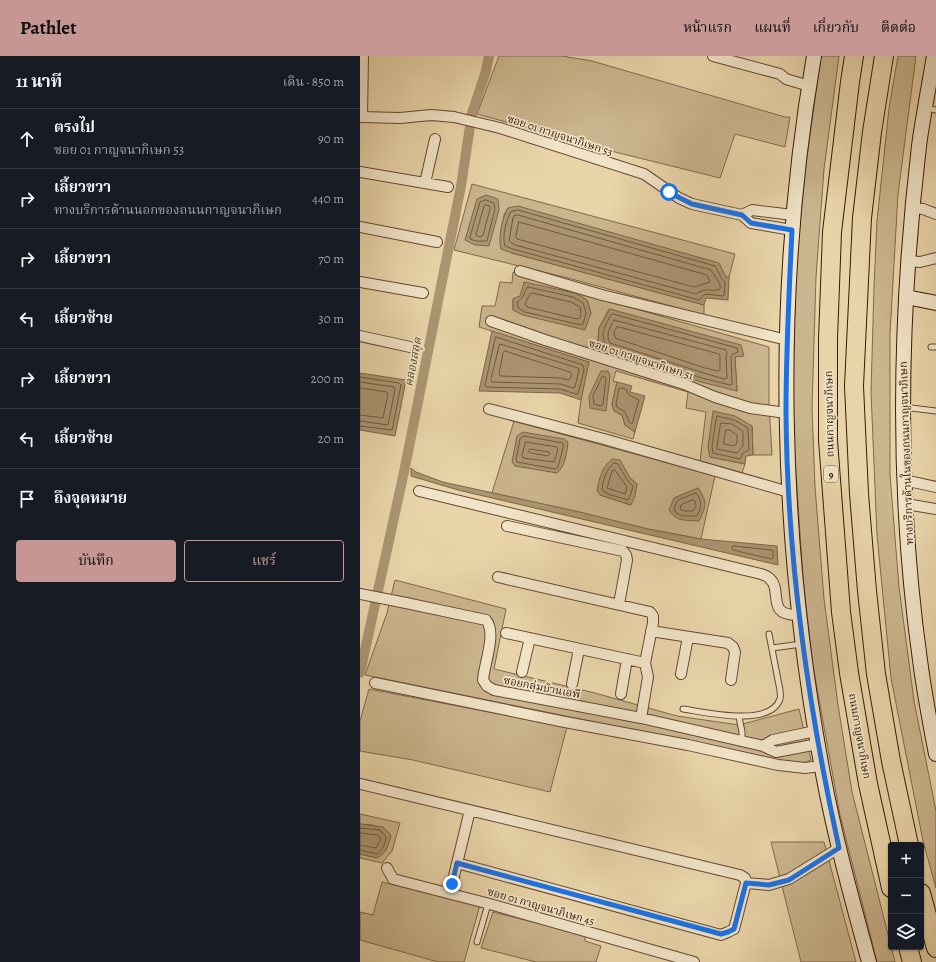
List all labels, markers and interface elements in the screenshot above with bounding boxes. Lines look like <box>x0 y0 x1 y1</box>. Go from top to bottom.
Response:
text: Pathlet <box>20 15 76 41</box>
text: หน้าแรก <box>683 18 732 37</box>
text: แผนที่ <box>754 18 791 37</box>
text: เกี่ยวกับ <box>813 18 859 37</box>
text: ติดต่อ <box>881 18 916 37</box>
text: 11 นาที <box>16 70 62 93</box>
text: เดิน · 850 m <box>283 73 344 90</box>
street label: ซอย 01 กาญจนากิเษก 53 <box>505 111 615 160</box>
text: ตรงไป <box>54 117 95 137</box>
icon: ahead <box>16 128 38 150</box>
text: 90 m <box>318 130 344 147</box>
text: ซอย 01 กาญจนากิเษก 53 <box>54 141 184 158</box>
text: เลี้ยวขวา <box>54 177 111 197</box>
route start <box>660 183 678 201</box>
icon: right <box>16 188 38 210</box>
text: 440 m <box>312 190 344 207</box>
text: ทางบริการด้านนอกของถนนกาญจนาภิเษก <box>54 201 282 218</box>
icon: right <box>16 248 38 270</box>
text: เลี้ยวขวา <box>54 248 111 268</box>
text: 70 m <box>318 250 344 267</box>
icon: left <box>16 308 38 330</box>
text: เลี้ยวซ้าย <box>54 308 113 328</box>
text: 30 m <box>318 310 344 327</box>
street label: ซอย 01 กาญจนากิเษก 51 <box>587 335 695 384</box>
water label: คลองสลุด <box>400 336 426 388</box>
street label: ทางบริการด้านในของถนนกาญจนาภิเษก <box>896 361 917 545</box>
icon: right <box>16 368 38 390</box>
text: เลี้ยวขวา <box>54 368 111 388</box>
text: 200 m <box>311 370 344 387</box>
street label: ถนนกาญจนาภิเษก <box>821 371 838 457</box>
icon: left <box>16 428 38 450</box>
text: เลี้ยวซ้าย <box>54 428 113 448</box>
text: 20 m <box>318 430 344 447</box>
road number: 9 <box>824 466 838 482</box>
icon: arrive <box>16 488 38 510</box>
text: ถึงจุดหมาย <box>54 488 127 508</box>
button: บันทึก <box>16 540 176 582</box>
button: แชร์ <box>184 540 344 582</box>
street label: ซอยกลุ่มบ้านเอพี <box>502 673 582 702</box>
street label: ถนนกาญจนาภิเษก <box>845 692 874 780</box>
map controls <box>888 842 924 950</box>
button: + <box>888 842 924 878</box>
route end <box>443 875 461 893</box>
button: − <box>888 878 924 914</box>
street label: ซอย 01 กาญจนาภิเษก 45 <box>485 884 596 929</box>
button: layers <box>888 914 924 950</box>

